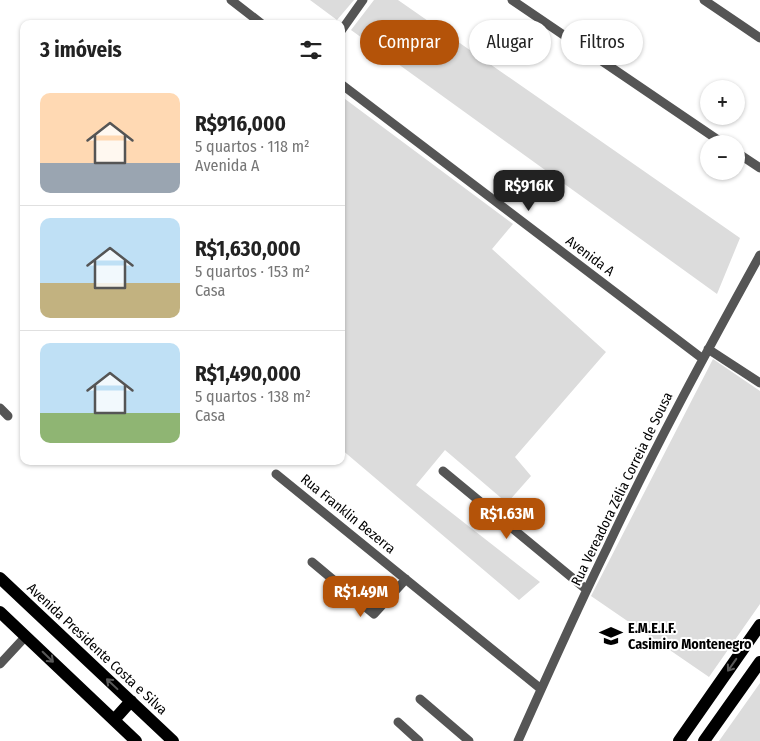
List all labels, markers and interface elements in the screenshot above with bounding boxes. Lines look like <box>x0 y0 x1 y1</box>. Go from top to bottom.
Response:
chip: Comprar <box>360 20 459 65</box>
chip: Alugar <box>469 20 551 65</box>
chip: Filtros <box>561 20 643 65</box>
icon: filters <box>297 36 325 64</box>
text: 3 imóveis <box>40 37 122 63</box>
map controls <box>700 80 745 180</box>
button: + <box>700 80 745 125</box>
text: R$916,000 <box>195 111 286 137</box>
icon: home <box>80 113 140 173</box>
button: − <box>700 135 745 180</box>
text: 5 quartos · 118 m² <box>195 137 310 156</box>
text: Avenida A <box>195 156 259 175</box>
pin: R$916K <box>488 170 570 212</box>
text: R$916K <box>504 176 554 195</box>
street label: Avenida A <box>562 232 618 280</box>
text: R$1,630,000 <box>195 236 301 262</box>
icon: home <box>80 238 140 298</box>
text: 5 quartos · 153 m² <box>195 262 310 281</box>
text: Casa <box>195 281 225 300</box>
text: R$1,490,000 <box>195 361 301 387</box>
icon: home <box>80 363 140 423</box>
text: 5 quartos · 138 m² <box>195 387 311 406</box>
street label: Rua Vereadora Zélia Correia de Sousa <box>568 389 676 589</box>
text: Casa <box>195 406 225 425</box>
street label: Rua Franklin Bezerra <box>297 471 399 557</box>
pin: R$1.63M <box>461 498 553 540</box>
text: R$1.63M <box>480 504 534 523</box>
pin: R$1.49M <box>315 576 407 618</box>
street label: Avenida Presidente Costa e Silva <box>23 580 171 718</box>
text: R$1.49M <box>334 582 388 601</box>
place label: E.M.E.I.F. Casimiro Montenegro <box>628 620 752 653</box>
school or university icon: E.M.E.I.F. Casimiro Montenegro <box>598 623 624 649</box>
one-way arrow <box>42 651 54 663</box>
one-way arrow <box>727 658 737 672</box>
one-way arrow <box>106 678 119 690</box>

